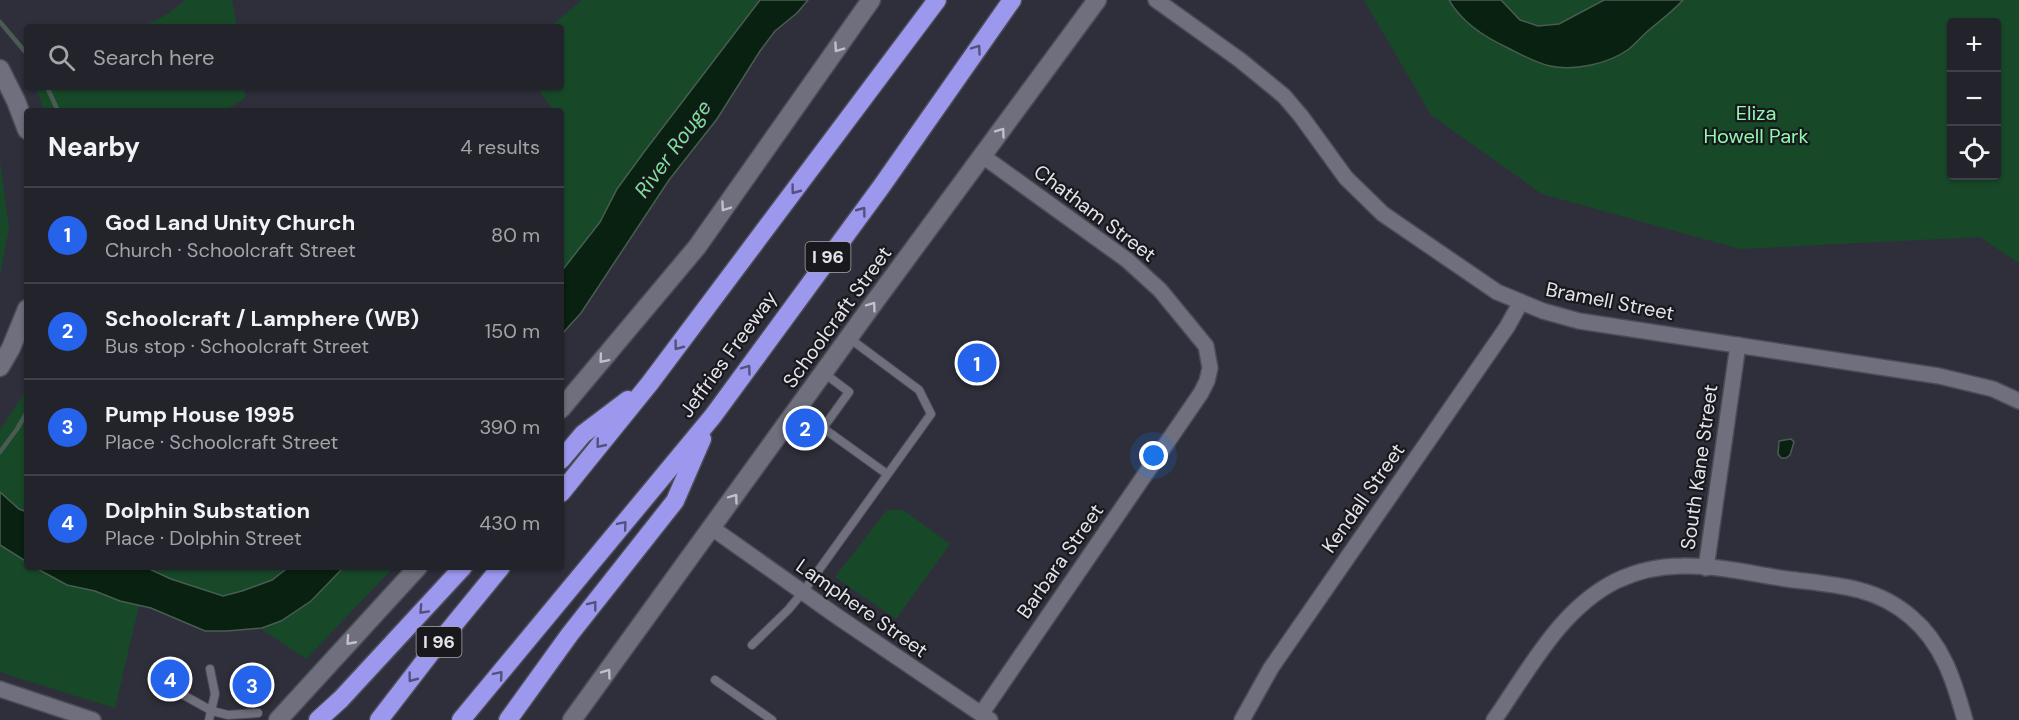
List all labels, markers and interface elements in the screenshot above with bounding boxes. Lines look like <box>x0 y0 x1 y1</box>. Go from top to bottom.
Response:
map controls <box>1947 18 2001 180</box>
button: + <box>1947 18 2001 72</box>
search box <box>24 24 564 90</box>
icon: search <box>45 41 78 74</box>
one-way arrow <box>834 41 845 52</box>
text: Search here <box>93 43 214 72</box>
one-way arrow <box>970 45 981 56</box>
button: − <box>1947 72 2001 126</box>
water label: River Rouge <box>628 95 718 203</box>
park label: Eliza Howell Park <box>1703 100 1809 149</box>
button: locate <box>1947 126 2001 180</box>
one-way arrow <box>994 128 1005 139</box>
text: Nearby <box>48 130 140 164</box>
text: 4 results <box>460 134 540 160</box>
street label: Chatham Street <box>1029 159 1161 268</box>
one-way arrow <box>791 183 802 194</box>
one-way arrow <box>721 200 732 211</box>
one-way arrow <box>855 207 866 218</box>
text: God Land Unity Church <box>105 208 355 237</box>
text: 1 <box>64 222 71 248</box>
text: 80 m <box>491 222 540 248</box>
text: Church · Schoolcraft Street <box>105 237 356 263</box>
street label: Schoolcraft Street <box>777 241 897 393</box>
road number: I 96 <box>806 242 850 272</box>
street label: Bramell Street <box>1543 276 1677 326</box>
street label: Jeffries Freeway <box>673 285 783 423</box>
one-way arrow <box>865 301 876 312</box>
text: Schoolcraft / Lamphere (WB) <box>105 304 419 333</box>
text: 2 <box>62 318 73 344</box>
text: 150 m <box>485 318 540 344</box>
text: Bus stop · Schoolcraft Street <box>105 333 369 359</box>
one-way arrow <box>674 339 685 350</box>
pin: 1 <box>958 340 996 386</box>
one-way arrow <box>599 352 610 363</box>
one-way arrow <box>740 364 751 375</box>
street label: South Kane Street <box>1675 383 1723 551</box>
text: Pump House 1995 <box>105 400 295 429</box>
pin: 2 <box>786 406 824 450</box>
text: 3 <box>61 414 74 440</box>
text: 390 m <box>479 414 540 440</box>
text: Place · Schoolcraft Street <box>105 429 338 455</box>
one-way arrow <box>597 438 608 449</box>
street label: Kendall Street <box>1316 438 1411 558</box>
your location <box>1139 441 1168 470</box>
one-way arrow <box>727 493 738 504</box>
text: Dolphin Substation <box>105 496 310 525</box>
street label: Barbara Street <box>1011 499 1109 623</box>
text: 4 <box>61 510 74 536</box>
text: 430 m <box>479 510 540 536</box>
one-way arrow <box>616 521 627 532</box>
text: Place · Dolphin Street <box>105 525 302 551</box>
street label: Lamphere Street <box>791 553 933 663</box>
one-way arrow <box>585 601 596 612</box>
one-way arrow <box>420 603 431 614</box>
road number: I 96 <box>416 627 462 657</box>
one-way arrow <box>346 635 357 645</box>
pin: 4 <box>150 656 190 702</box>
pin: 3 <box>232 662 272 708</box>
one-way arrow <box>600 668 611 679</box>
one-way arrow <box>408 671 419 682</box>
one-way arrow <box>491 671 502 682</box>

